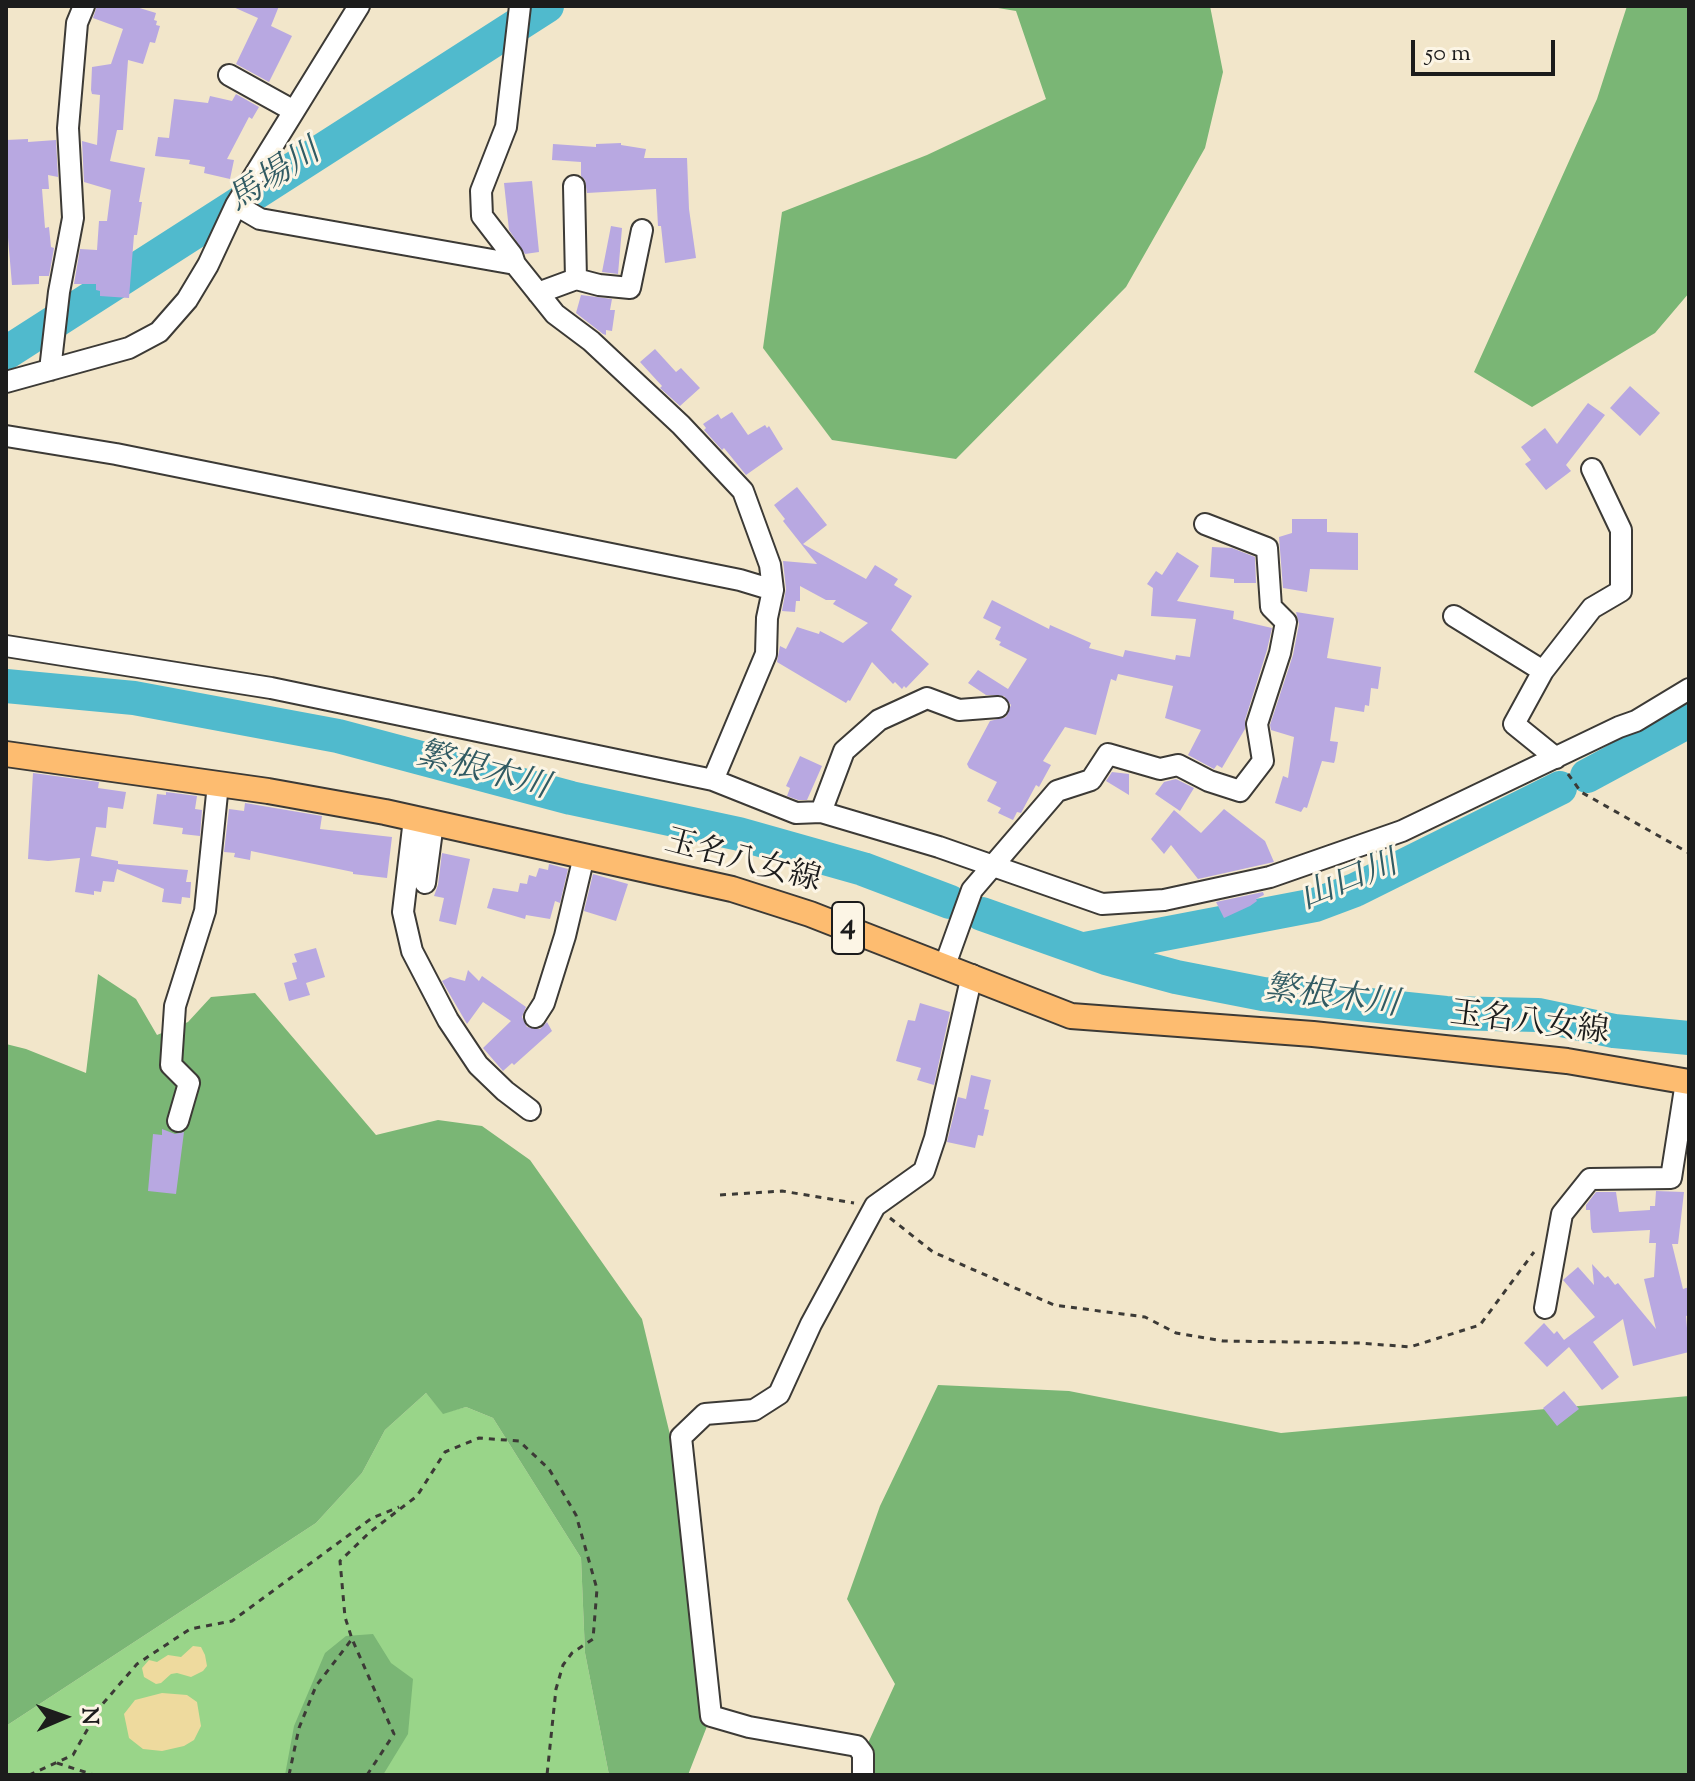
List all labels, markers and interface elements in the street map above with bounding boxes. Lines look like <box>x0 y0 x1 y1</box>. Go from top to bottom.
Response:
scale bar <box>1415 24 1559 74</box>
text: 50 m <box>1425 37 1471 71</box>
water label: 馬場川 <box>222 134 330 224</box>
water label: 繁根木川 <box>411 737 553 811</box>
street label: 玉名八女線 <box>660 825 824 903</box>
water label: 山口川 <box>1295 846 1405 922</box>
road number: 4 <box>832 902 864 954</box>
water label: 繁根木川 <box>1261 971 1401 1029</box>
street label: 玉名八女線 <box>1447 997 1611 1055</box>
north arrow <box>24 1677 104 1757</box>
text: N <box>72 1707 104 1725</box>

